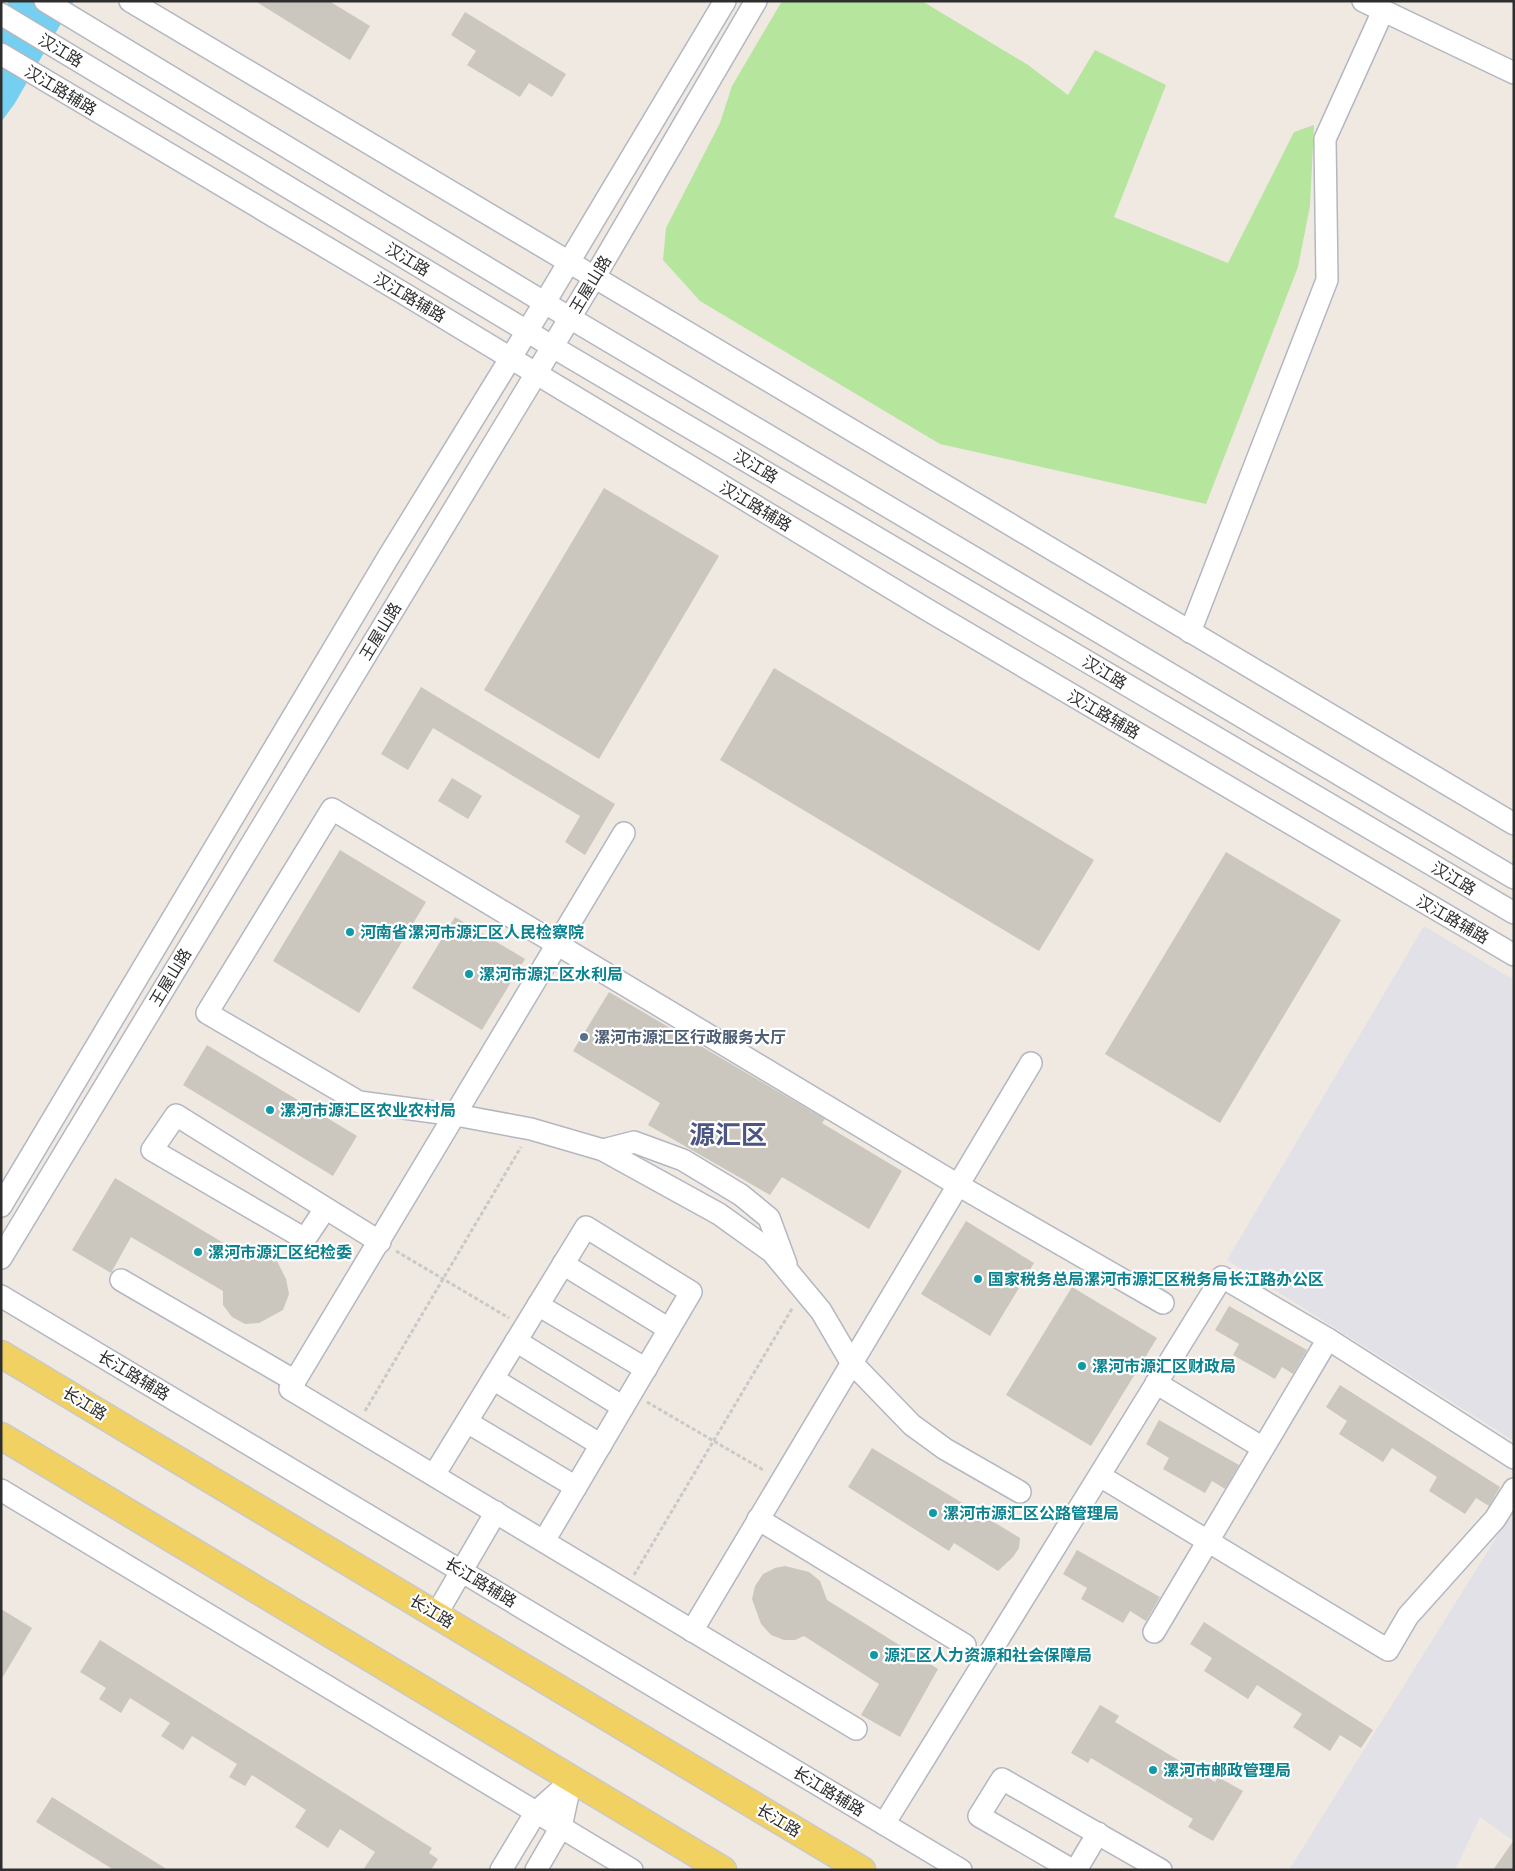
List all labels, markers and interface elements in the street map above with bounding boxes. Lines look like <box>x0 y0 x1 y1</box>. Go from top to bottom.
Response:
street label: 汉江路 <box>35 28 87 72</box>
street label: 汉江路辅路 <box>21 60 101 120</box>
street label: 汉江路 <box>382 237 434 281</box>
street label: 王屋山路 <box>564 251 616 317</box>
street label: 汉江路辅路 <box>370 267 450 327</box>
street label: 汉江路 <box>730 444 782 488</box>
street label: 汉江路辅路 <box>716 476 796 536</box>
street label: 王屋山路 <box>354 598 406 664</box>
street label: 汉江路 <box>1079 650 1131 694</box>
street label: 汉江路辅路 <box>1064 684 1144 744</box>
street label: 汉江路 <box>1428 856 1480 900</box>
street label: 汉江路辅路 <box>1413 889 1493 949</box>
place label: 河南省漯河市源汇区人民检察院 <box>360 921 584 943</box>
marker: 河南省漯河市源汇区人民检察院 <box>344 926 356 938</box>
street label: 王屋山路 <box>144 944 196 1010</box>
place label: 漯河市源汇区水利局 <box>479 963 623 985</box>
marker: 漯河市源汇区水利局 <box>463 968 475 980</box>
place label: 漯河市源汇区行政服务大厅 <box>594 1026 786 1048</box>
marker: 漯河市源汇区行政服务大厅 <box>578 1031 590 1043</box>
place label: 漯河市源汇区农业农村局 <box>280 1099 456 1121</box>
marker: 漯河市源汇区农业农村局 <box>264 1104 276 1116</box>
district label: 源汇区 <box>689 1117 767 1152</box>
place label: 漯河市源汇区纪检委 <box>208 1241 352 1263</box>
marker: 漯河市源汇区纪检委 <box>192 1246 204 1258</box>
place label: 国家税务总局漯河市源汇区税务局长江路办公区 <box>988 1268 1324 1290</box>
marker: 国家税务总局漯河市源汇区税务局长江路办公区 <box>972 1273 984 1285</box>
street label: 长江路辅路 <box>94 1345 174 1405</box>
place label: 漯河市源汇区财政局 <box>1092 1355 1236 1377</box>
marker: 漯河市源汇区财政局 <box>1076 1360 1088 1372</box>
street label: 长江路 <box>59 1381 111 1425</box>
place label: 漯河市源汇区公路管理局 <box>943 1502 1119 1524</box>
marker: 漯河市源汇区公路管理局 <box>927 1507 939 1519</box>
street label: 长江路辅路 <box>441 1552 521 1612</box>
street label: 长江路 <box>406 1589 458 1633</box>
place label: 源汇区人力资源和社会保障局 <box>884 1644 1092 1666</box>
marker: 源汇区人力资源和社会保障局 <box>868 1649 880 1661</box>
place label: 漯河市邮政管理局 <box>1163 1759 1291 1781</box>
street label: 长江路辅路 <box>789 1761 869 1821</box>
marker: 漯河市邮政管理局 <box>1147 1764 1159 1776</box>
street label: 长江路 <box>753 1798 805 1842</box>

